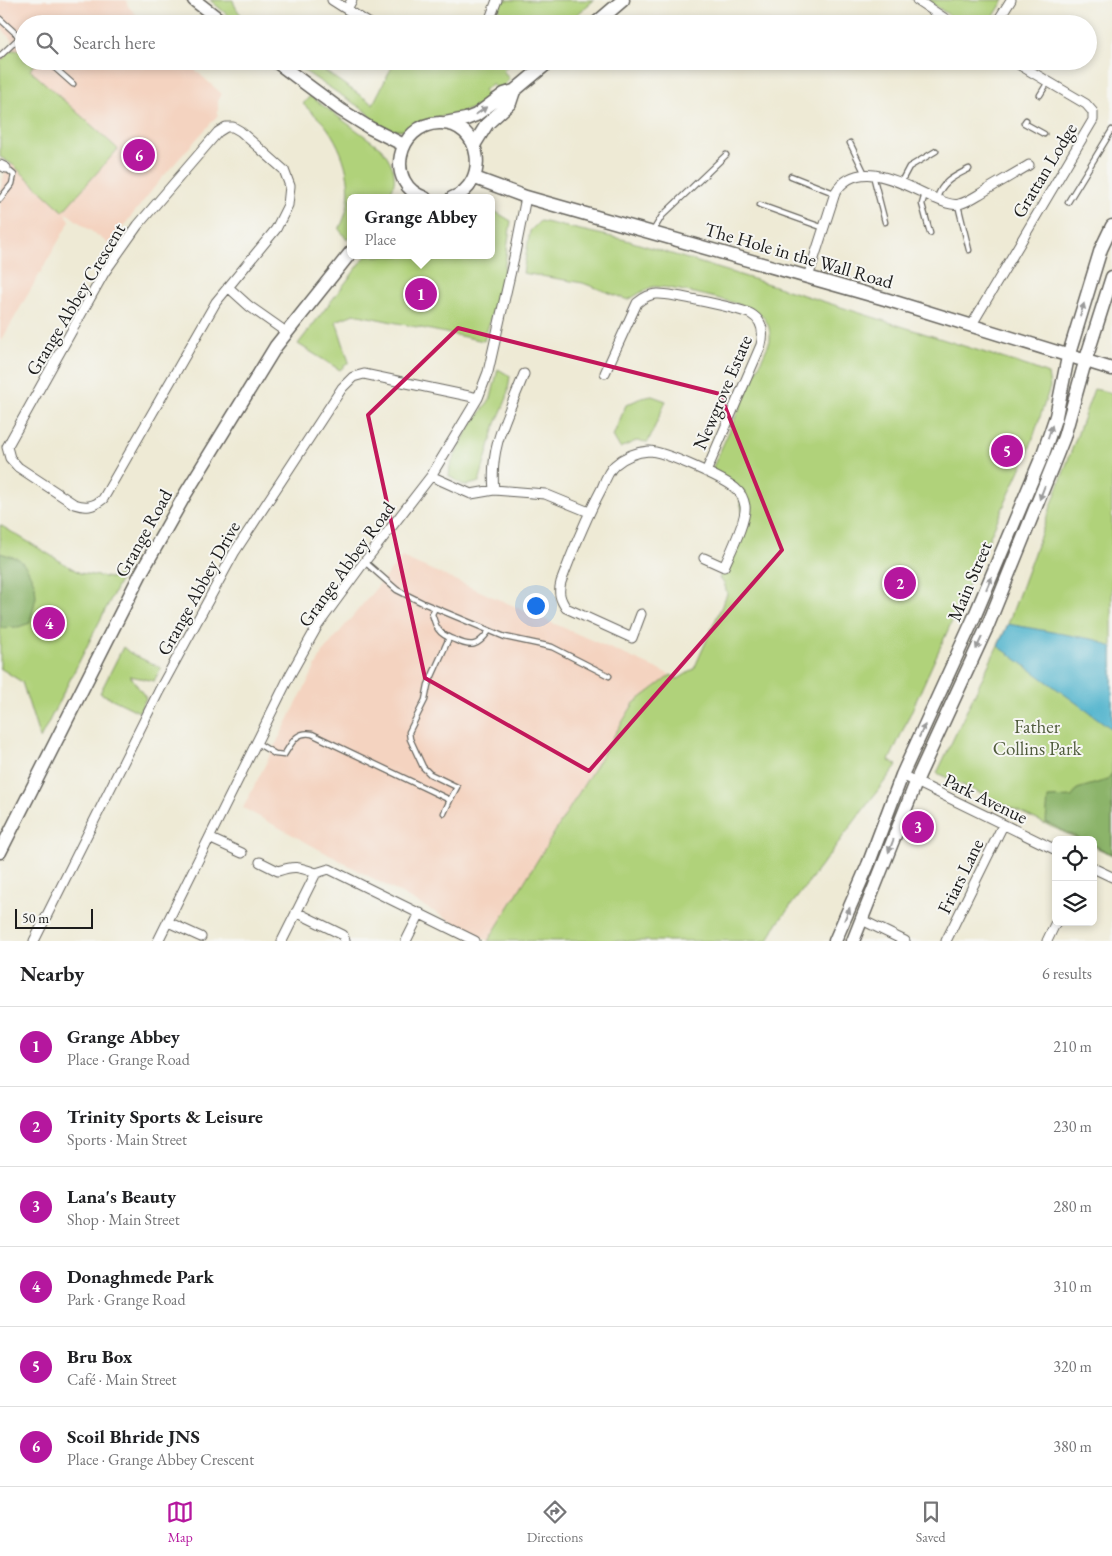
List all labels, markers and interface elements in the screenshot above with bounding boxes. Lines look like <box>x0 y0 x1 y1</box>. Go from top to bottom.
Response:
search box <box>15 15 1097 70</box>
icon: search <box>33 29 61 57</box>
text: Search here <box>73 30 155 55</box>
one-way arrow <box>475 106 488 116</box>
street label: Grattan Lodge <box>1006 118 1083 223</box>
pin: 6 <box>123 136 155 174</box>
popup <box>347 194 495 259</box>
text: Grange Abbey <box>364 204 478 229</box>
street label: The Hole in the Wall Road <box>702 217 897 295</box>
street label: Grange Abbey Crescent <box>20 218 131 380</box>
text: Place <box>364 229 396 250</box>
pin: 1 <box>405 275 437 313</box>
one-way arrow <box>1079 302 1087 317</box>
street label: Newgrove Estate <box>687 331 758 453</box>
one-way arrow <box>1047 425 1055 440</box>
pin: 5 <box>991 432 1023 470</box>
street label: Grange Road <box>109 484 178 582</box>
one-way arrow <box>1038 486 1046 501</box>
street label: Grange Abbey Road <box>292 496 401 632</box>
street label: Grange Abbey Drive <box>151 517 246 660</box>
street label: Main Street <box>941 537 997 625</box>
pin: 2 <box>884 564 916 602</box>
one-way arrow <box>985 576 993 590</box>
your location <box>523 593 549 619</box>
pin: 4 <box>33 604 65 642</box>
one-way arrow <box>975 636 983 650</box>
park label: Father Collins Park <box>993 714 1082 761</box>
one-way arrow <box>919 724 927 738</box>
street label: Park Avenue <box>940 767 1032 830</box>
pin: 3 <box>902 808 934 846</box>
street label: Friars Lane <box>932 834 989 918</box>
map controls <box>1052 836 1097 926</box>
button: locate <box>1052 836 1097 881</box>
one-way arrow <box>887 838 895 853</box>
button: layers <box>1052 881 1097 926</box>
scale bar <box>15 906 92 929</box>
one-way arrow <box>844 907 852 921</box>
text: 50 m <box>22 909 49 927</box>
text: Nearby <box>20 960 84 987</box>
text: 6 results <box>1042 963 1092 984</box>
text: Grange Abbey <box>67 1024 180 1049</box>
text: 1 <box>32 1036 40 1057</box>
text: 210 m <box>1053 1036 1092 1057</box>
text: Place · Grange Road <box>67 1049 190 1070</box>
text: Trinity Sports & Leisure <box>67 1104 263 1129</box>
text: 2 <box>32 1116 40 1137</box>
text: 230 m <box>1053 1116 1092 1137</box>
text: Sports · Main Street <box>67 1129 187 1150</box>
text: Lana's Beauty <box>67 1184 176 1209</box>
text: 3 <box>32 1196 40 1217</box>
text: 280 m <box>1053 1196 1092 1217</box>
text: Shop · Main Street <box>67 1209 180 1230</box>
text: Donaghmede Park <box>67 1264 214 1289</box>
text: 4 <box>32 1276 40 1297</box>
text: 310 m <box>1053 1276 1092 1297</box>
text: Park · Grange Road <box>67 1289 186 1310</box>
text: Bru Box <box>67 1344 132 1369</box>
text: 5 <box>32 1356 40 1377</box>
text: 320 m <box>1053 1356 1092 1377</box>
text: Café · Main Street <box>67 1369 176 1390</box>
text: Scoil Bhride JNS <box>67 1424 200 1449</box>
text: 6 <box>32 1436 40 1457</box>
text: 380 m <box>1053 1436 1092 1457</box>
text: Place · Grange Abbey Crescent <box>67 1449 254 1470</box>
tab: Map <box>166 1498 194 1546</box>
tab: Directions <box>527 1498 583 1546</box>
tab: Saved <box>916 1498 946 1546</box>

